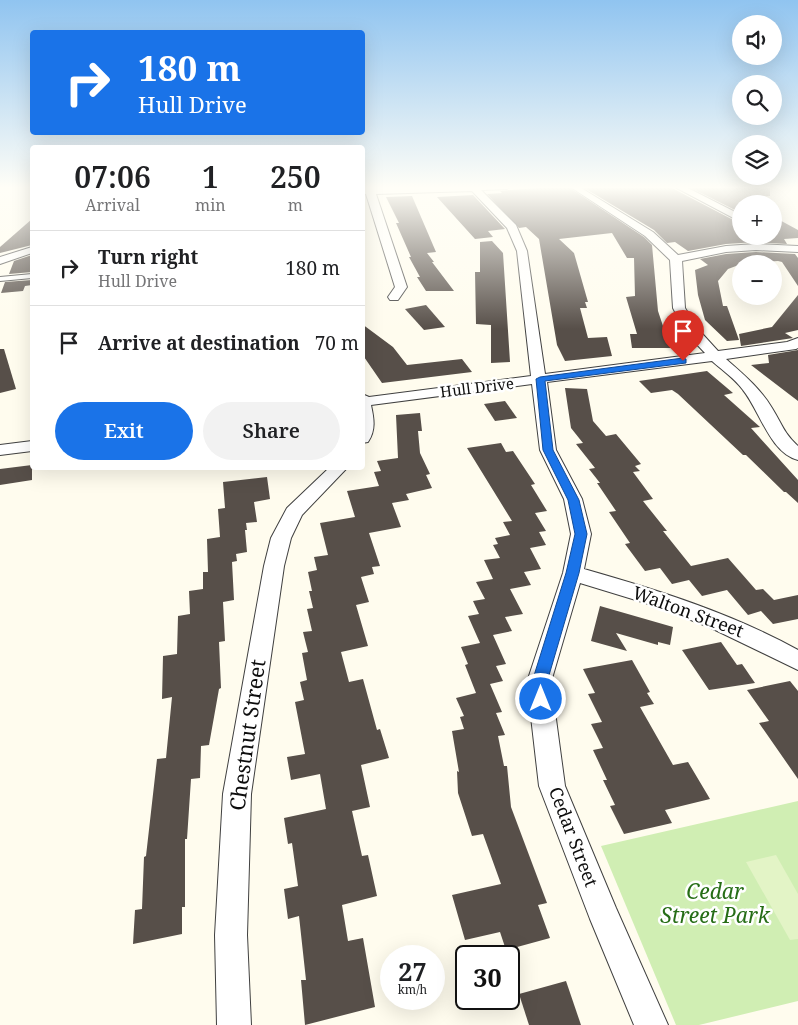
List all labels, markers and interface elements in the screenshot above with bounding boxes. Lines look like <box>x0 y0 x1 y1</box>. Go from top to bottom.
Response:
map controls <box>732 15 782 305</box>
button: sound <box>732 15 782 65</box>
text: 180 m <box>138 44 241 91</box>
icon: right <box>55 50 120 115</box>
button: search <box>732 75 782 125</box>
text: Hull Drive <box>138 89 247 119</box>
button: layers <box>732 135 782 185</box>
text: 07:06 <box>74 156 151 197</box>
text: 1 <box>202 156 219 197</box>
text: 250 <box>270 156 321 197</box>
text: Arrival <box>85 194 140 216</box>
text: min <box>195 194 226 216</box>
text: m <box>288 194 303 216</box>
button: + <box>732 195 782 245</box>
text: Turn right <box>98 244 198 270</box>
icon: right <box>55 254 83 282</box>
text: 180 m <box>285 255 340 281</box>
button: − <box>732 255 782 305</box>
text: Hull Drive <box>98 270 177 292</box>
pin <box>662 310 704 361</box>
icon: arrive <box>669 317 697 345</box>
icon: arrive <box>55 329 83 357</box>
text: Arrive at destination <box>98 330 300 356</box>
text: 70 m <box>315 330 359 356</box>
street label: Hull Drive <box>439 373 515 401</box>
button: Exit <box>55 402 193 460</box>
button: Share <box>203 402 340 460</box>
street label: Walton Street <box>629 580 747 642</box>
street label: Chestnut Street <box>223 657 271 812</box>
position arrow <box>514 672 566 724</box>
street label: Cedar Street <box>544 783 604 890</box>
park label: Cedar Street Park <box>660 877 771 929</box>
speed limit sign: 30 <box>455 945 520 1010</box>
text: 27 <box>398 954 427 988</box>
text: km/h <box>398 981 427 998</box>

